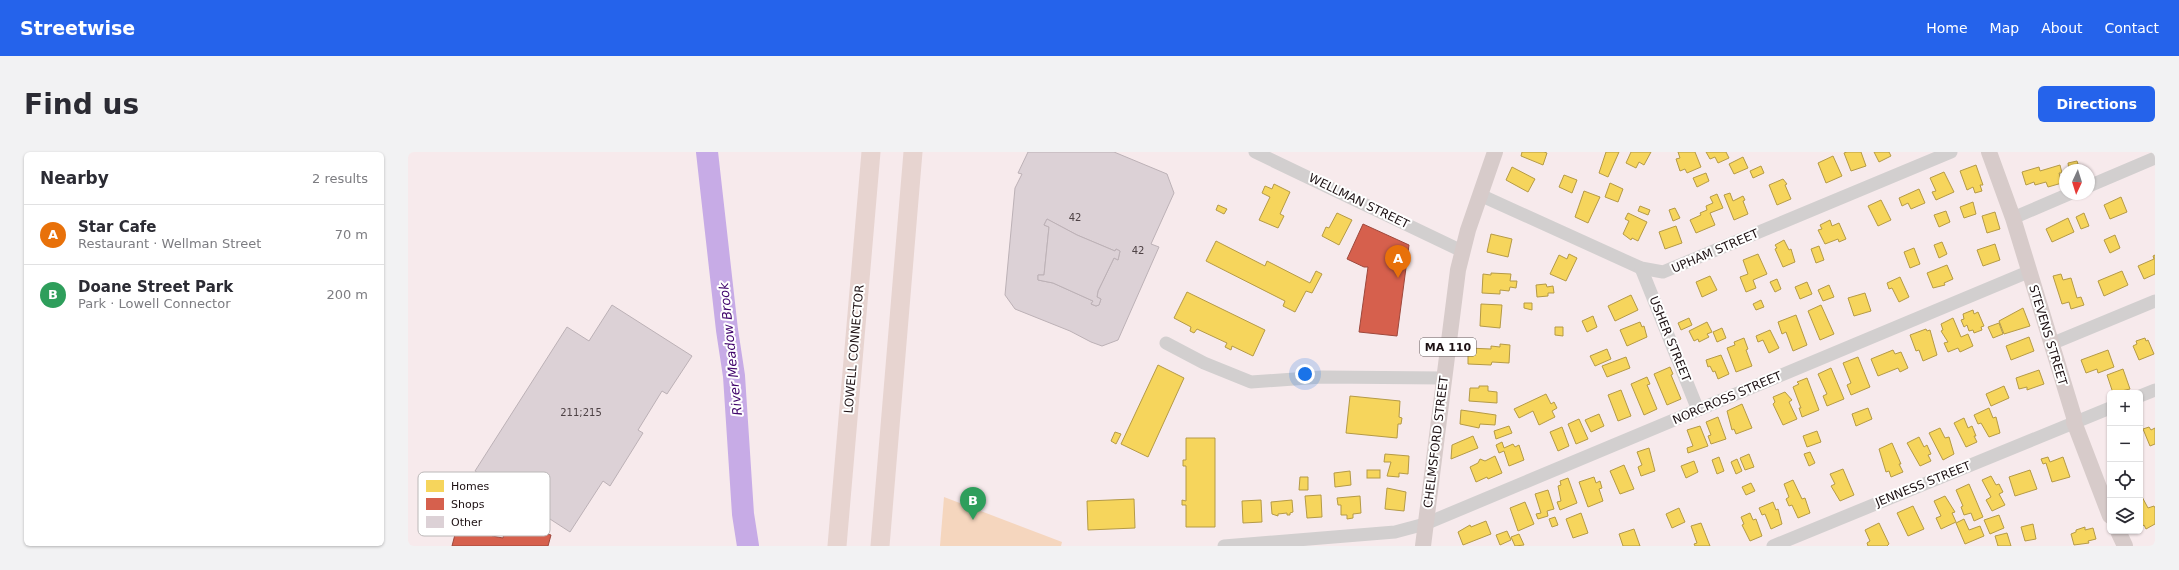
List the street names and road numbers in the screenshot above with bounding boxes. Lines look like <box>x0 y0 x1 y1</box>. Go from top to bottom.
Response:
street label: WELLMAN STREET <box>1307 171 1412 232</box>
street label: UPHAM STREET <box>1669 226 1761 276</box>
street label: STEVENS STREET <box>2026 283 2070 388</box>
street label: LOWELL CONNECTOR <box>841 284 867 414</box>
street label: USHER STREET <box>1646 294 1694 384</box>
road number: MA 110 <box>1420 338 1476 356</box>
street label: NORCROSS STREET <box>1670 368 1784 427</box>
street label: CHELMSFORD STREET <box>1421 374 1451 509</box>
street label: JENNESS STREET <box>1872 458 1973 510</box>

